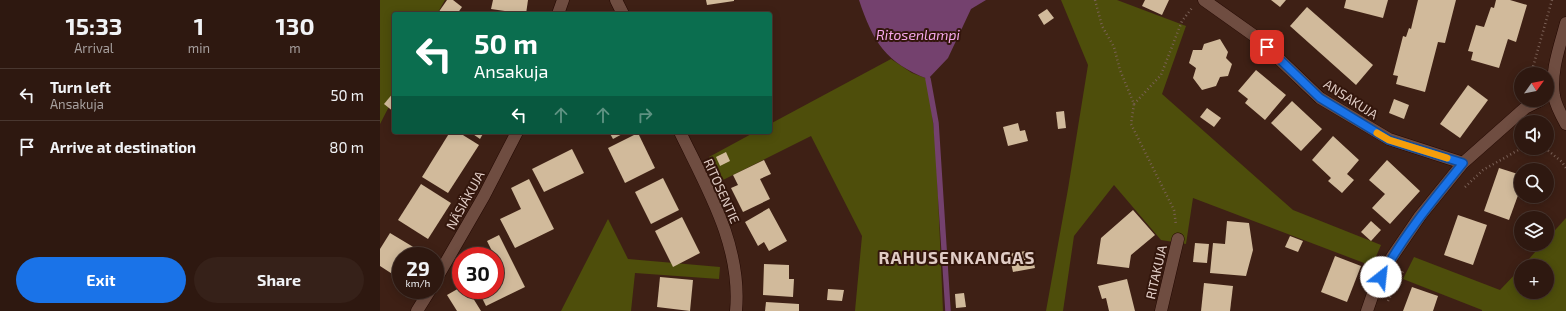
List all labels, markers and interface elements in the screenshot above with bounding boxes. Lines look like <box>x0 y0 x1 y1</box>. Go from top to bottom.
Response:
text: 15:33 <box>65 11 122 40</box>
text: 1 <box>194 11 204 40</box>
text: 130 <box>275 11 315 40</box>
text: 50 m <box>474 26 538 60</box>
water label: Ritosenlampi <box>876 26 960 43</box>
icon: left <box>408 28 460 80</box>
pin <box>1250 30 1284 64</box>
icon: arrive <box>1256 36 1278 58</box>
text: Arrival <box>74 40 114 56</box>
text: min <box>188 40 210 56</box>
text: m <box>289 40 301 56</box>
text: Ansakuja <box>474 60 548 82</box>
north arrow <box>1514 67 1554 107</box>
map controls <box>1514 67 1554 299</box>
street label: ANSAKUJA <box>1321 76 1381 122</box>
text: Turn left <box>50 78 111 96</box>
icon: left <box>16 84 38 106</box>
text: 50 m <box>330 86 364 104</box>
text: Ansakuja <box>50 96 104 112</box>
icon: left <box>508 104 530 126</box>
icon: ahead <box>550 104 572 126</box>
icon: ahead <box>592 104 614 126</box>
icon: right <box>634 104 656 126</box>
button: sound <box>1514 115 1554 155</box>
icon: arrive <box>16 136 38 158</box>
text: Arrive at destination <box>50 138 196 156</box>
text: 80 m <box>329 138 364 156</box>
street label: RITOSENTIE <box>701 156 743 226</box>
button: search <box>1514 163 1554 203</box>
street label: NÄSIÄKUJA <box>442 168 488 232</box>
button: layers <box>1514 211 1554 251</box>
street label: RITAKUJA <box>1142 243 1170 301</box>
speed limit sign: 30 <box>452 247 504 299</box>
district label: RAHUSENKANGAS <box>879 247 1035 267</box>
text: 29 <box>406 256 430 280</box>
position arrow <box>1360 256 1402 298</box>
button: Exit <box>16 257 186 303</box>
button: Share <box>194 257 364 303</box>
button: + <box>1514 259 1554 299</box>
text: km/h <box>406 277 430 289</box>

